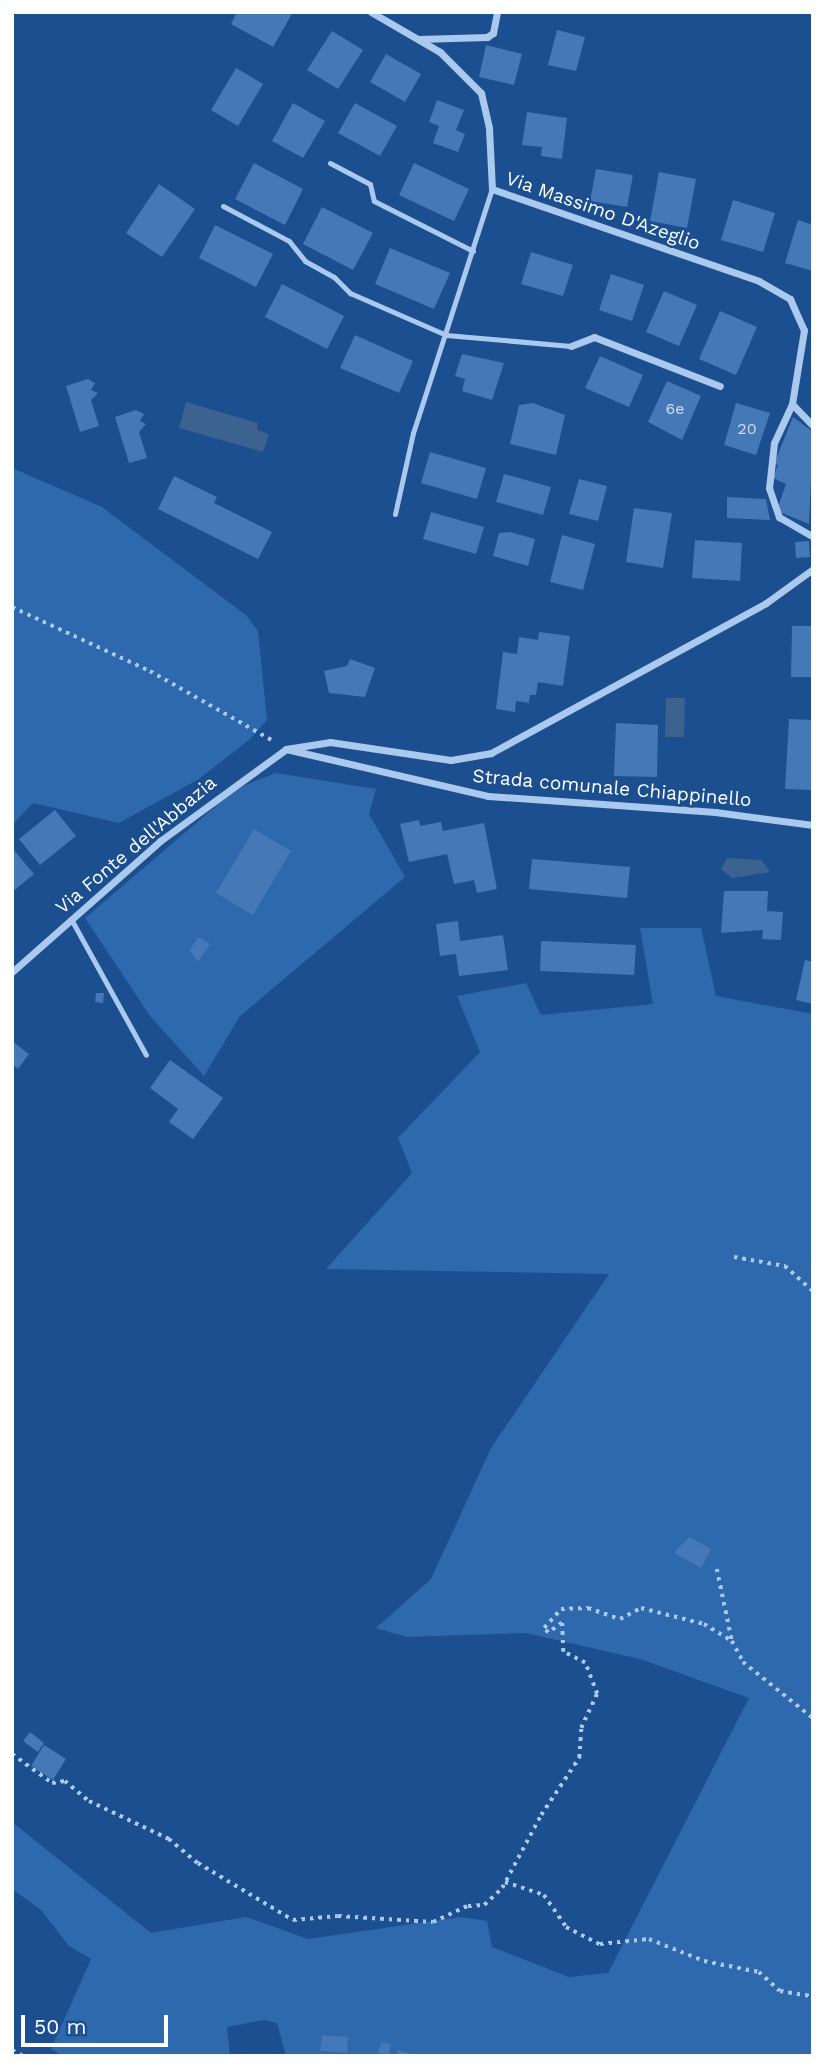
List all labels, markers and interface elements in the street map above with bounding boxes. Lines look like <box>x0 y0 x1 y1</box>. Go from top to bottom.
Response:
street label: Via Massimo D'Azeglio <box>503 167 703 255</box>
house number: 6e <box>666 399 684 419</box>
house number: 20 <box>737 419 757 439</box>
street label: Strada comunale Chiappinello <box>471 764 753 812</box>
street label: Via Fonte dell'Abbazia <box>51 771 221 919</box>
scale bar <box>24 2002 172 2046</box>
text: 50 m <box>34 2014 86 2039</box>

